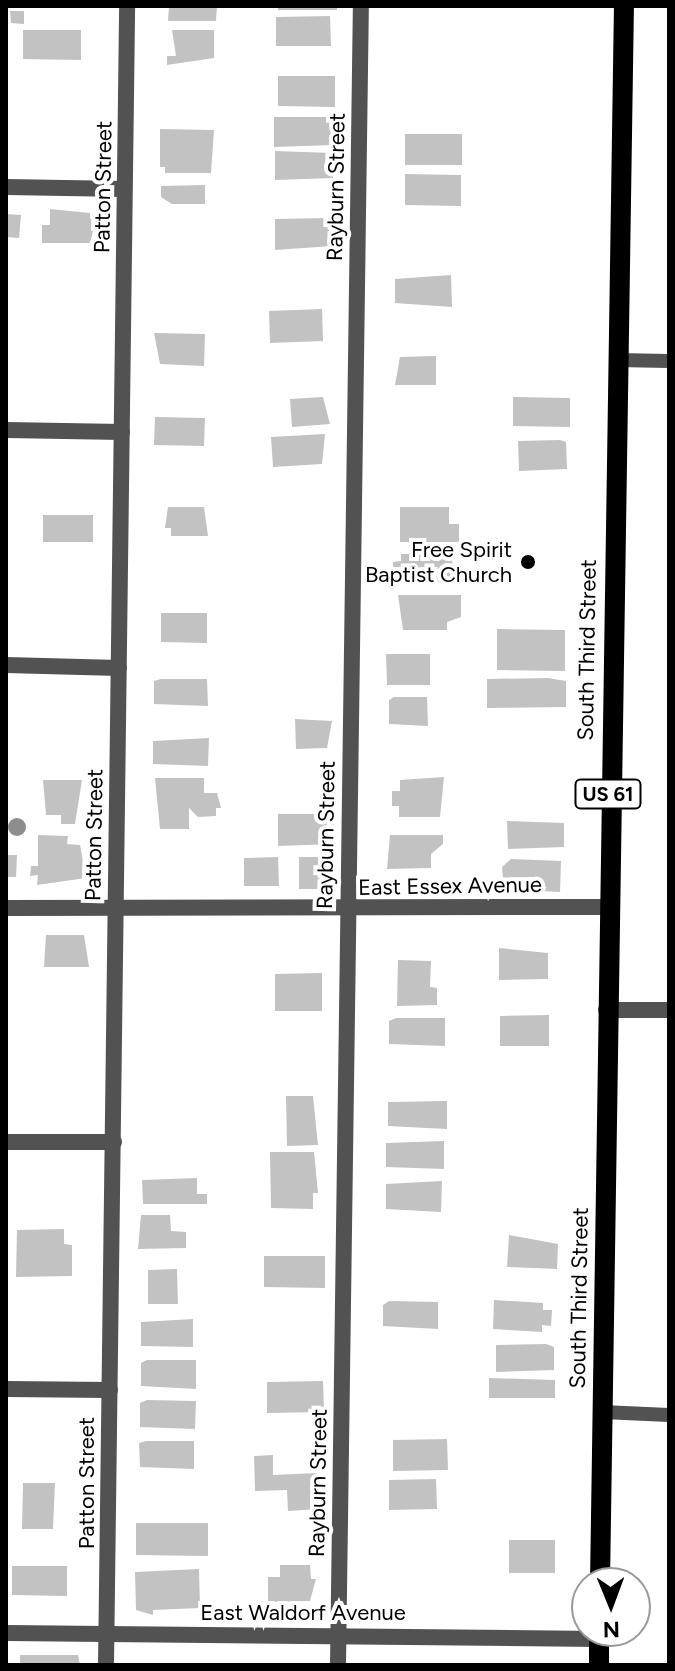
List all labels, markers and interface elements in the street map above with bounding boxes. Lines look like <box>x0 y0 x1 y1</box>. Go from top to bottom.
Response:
street label: Rayburn Street <box>322 113 350 261</box>
street label: Patton Street <box>89 121 117 253</box>
place label: Free Spirit Baptist Church <box>365 536 512 588</box>
marker: Free Spirit Baptist Church <box>519 553 537 571</box>
street label: South Third Street <box>572 559 602 741</box>
street label: Rayburn Street <box>312 761 340 909</box>
street label: Patton Street <box>80 769 108 901</box>
road number: US 61 <box>574 778 642 810</box>
street label: East Essex Avenue <box>358 871 542 901</box>
street label: South Third Street <box>564 1207 594 1389</box>
street label: Rayburn Street <box>304 1409 332 1557</box>
street label: Patton Street <box>74 1417 100 1549</box>
north arrow <box>571 1567 651 1647</box>
street label: East Waldorf Avenue <box>200 1600 406 1626</box>
text: N <box>603 1616 620 1643</box>

